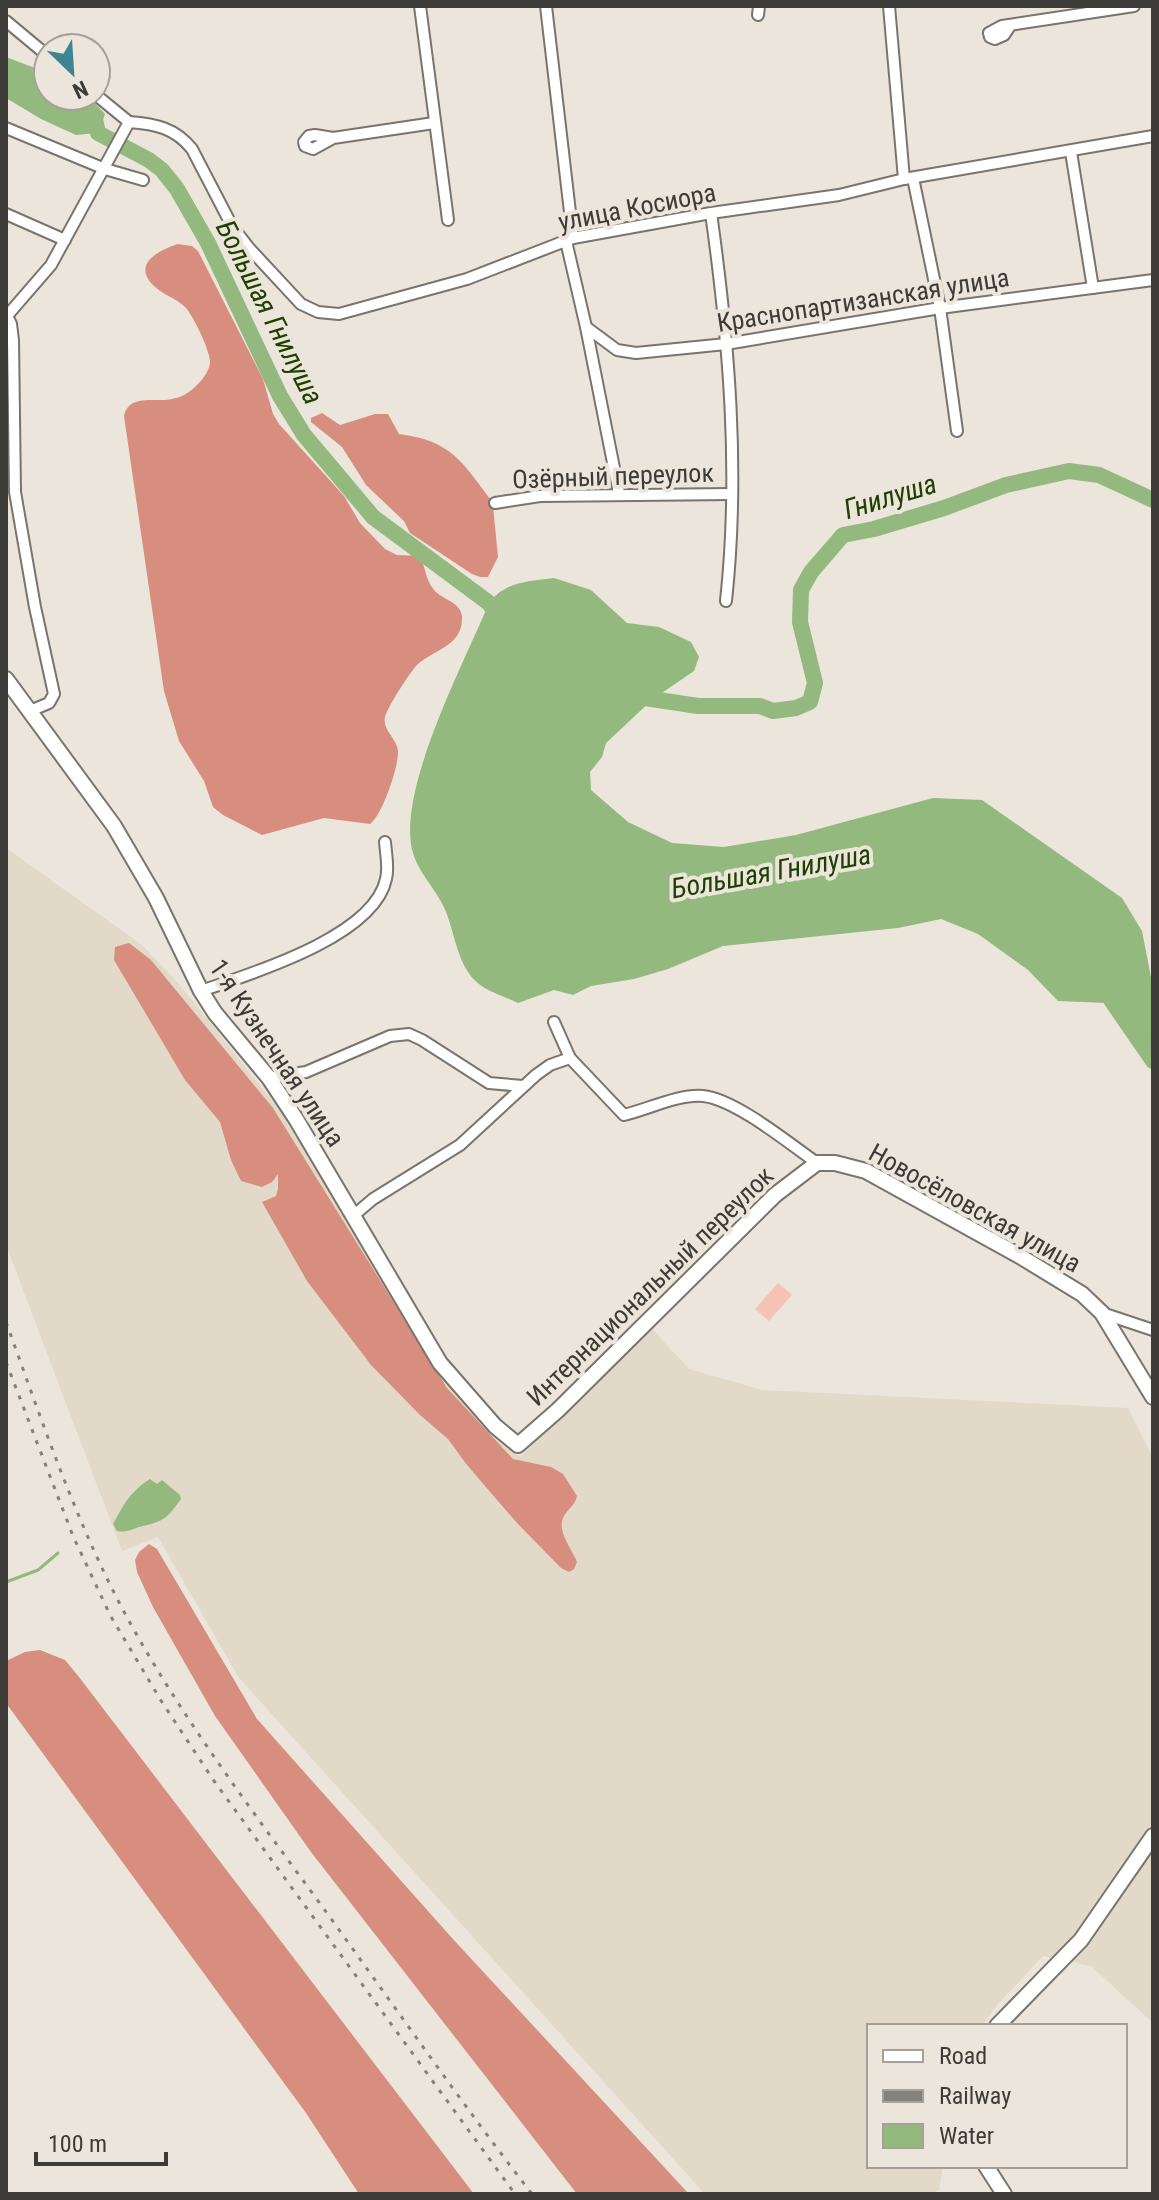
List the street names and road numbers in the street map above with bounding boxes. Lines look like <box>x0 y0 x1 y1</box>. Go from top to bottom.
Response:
street label: улица Косиора <box>556 177 718 237</box>
street label: Краснопартизанская улица <box>715 262 1011 338</box>
street label: Озёрный переулок <box>512 457 715 495</box>
street label: 1-я Кузнечная улица <box>203 954 351 1152</box>
street label: Новосёловская улица <box>864 1137 1086 1279</box>
street label: Интернациональный переулок <box>521 1160 780 1412</box>

